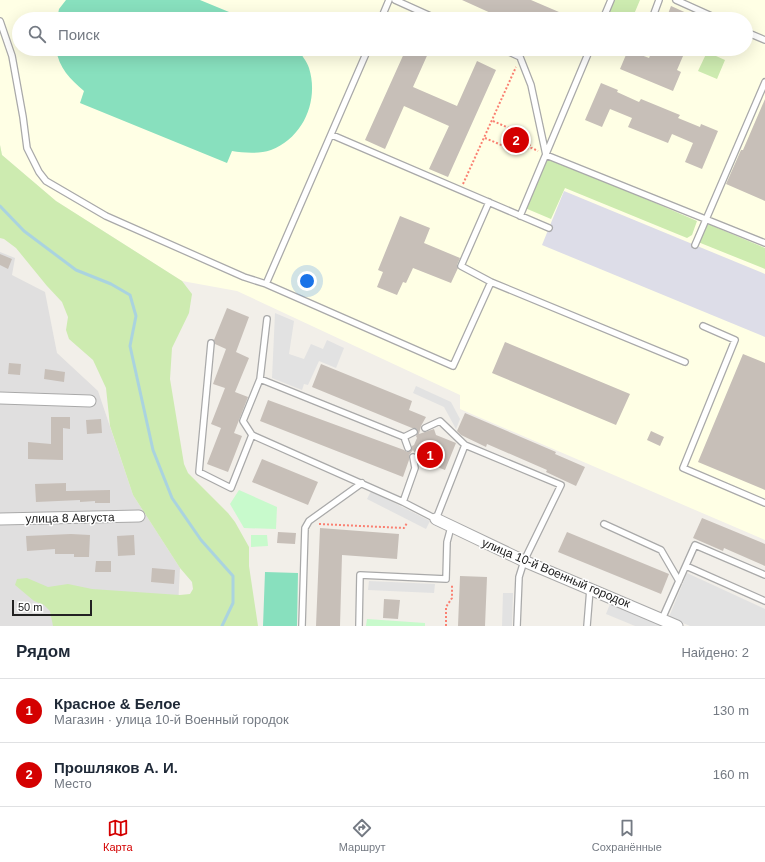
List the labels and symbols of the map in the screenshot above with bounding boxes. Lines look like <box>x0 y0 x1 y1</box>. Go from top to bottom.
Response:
pin: 2 <box>503 125 529 155</box>
your location <box>297 271 317 291</box>
pin: 1 <box>417 440 443 470</box>
street label: улица 8 Августа <box>25 510 115 526</box>
street label: улица 10-й Военный городок <box>480 535 633 611</box>
scale bar <box>12 598 92 617</box>

